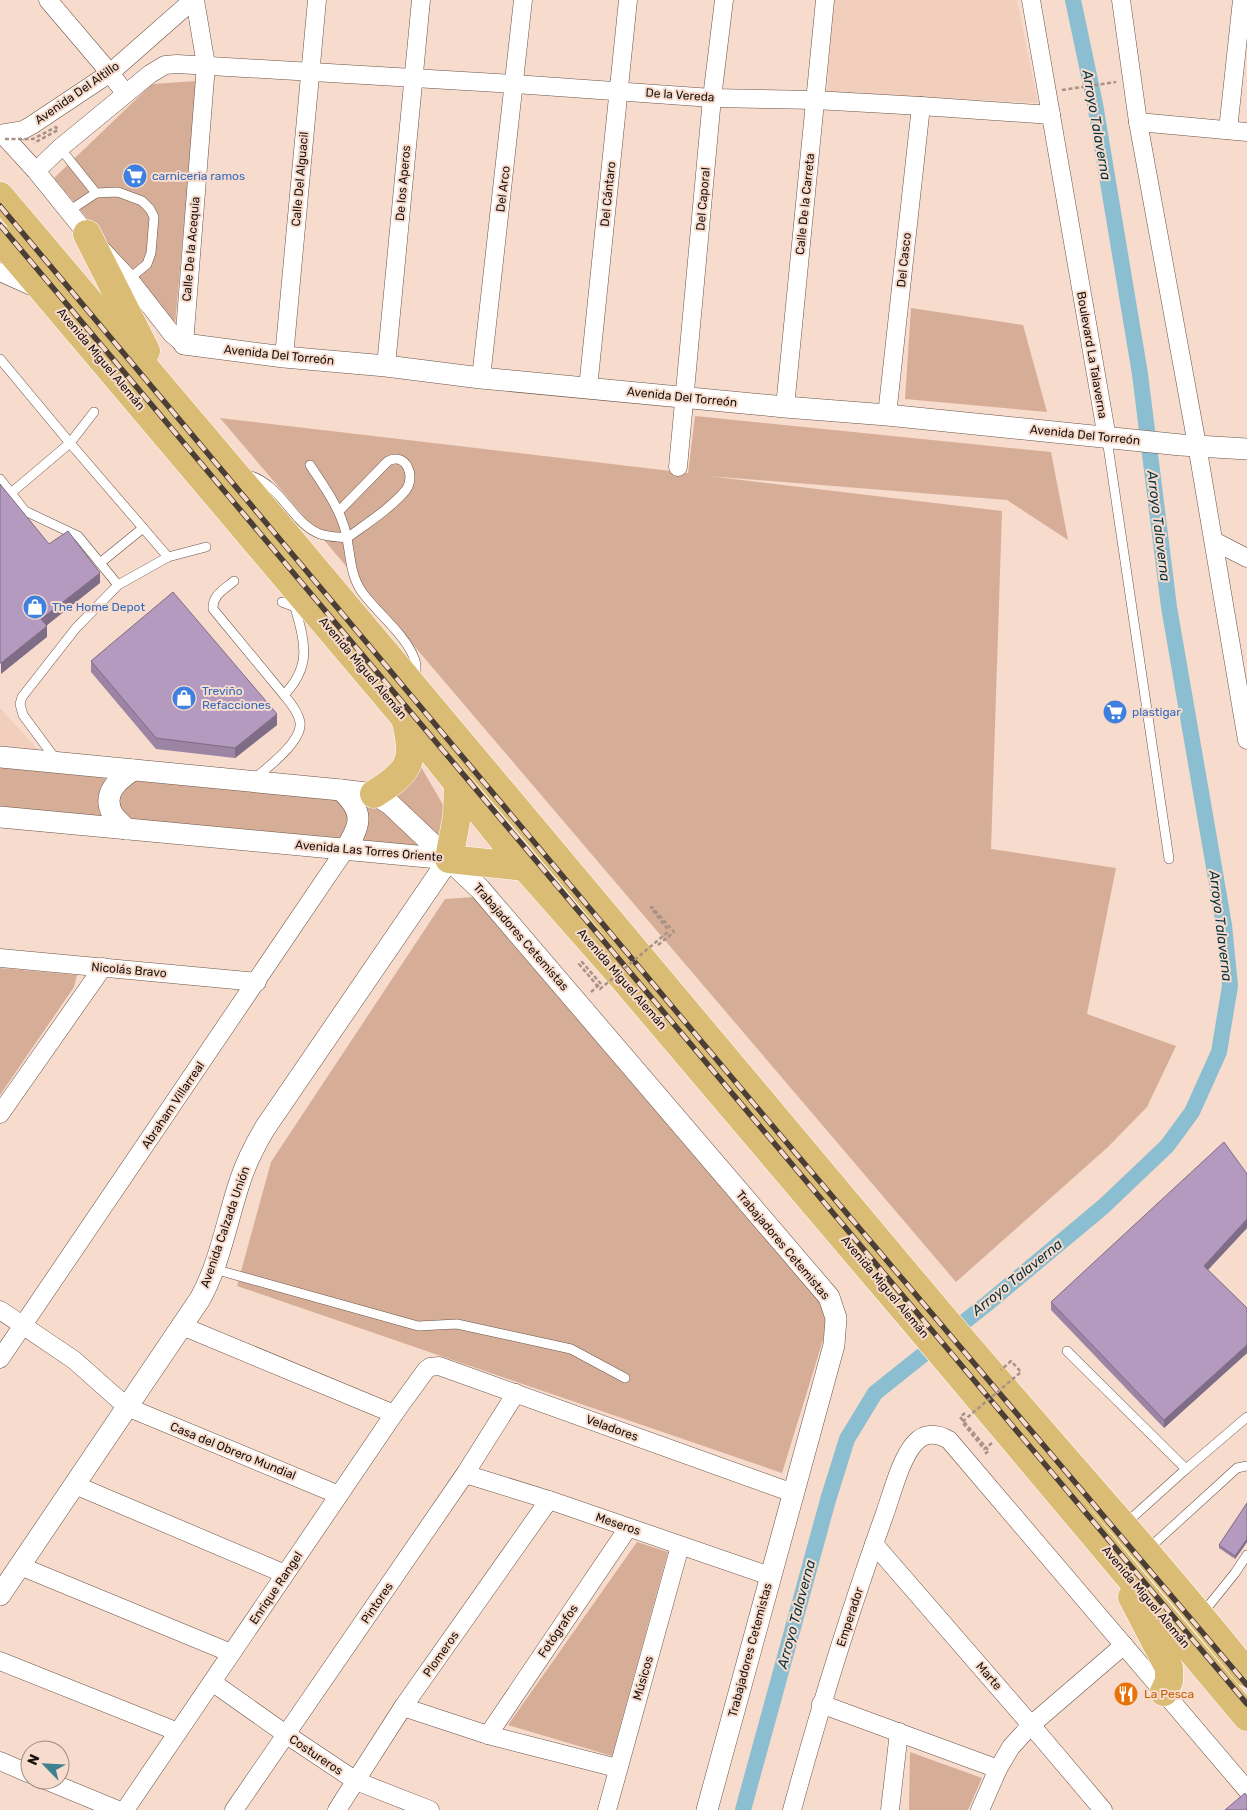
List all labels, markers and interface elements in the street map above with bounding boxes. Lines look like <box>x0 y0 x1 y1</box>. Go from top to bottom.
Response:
street label: Avenida Del Altillo <box>32 59 122 127</box>
water label: Arroyo Talaverna <box>1078 68 1115 181</box>
street label: De la Vereda <box>645 86 715 104</box>
street label: Calle Del Alguacil <box>289 131 311 227</box>
street label: De los Aperos <box>393 145 413 221</box>
street label: Calle De la Carreta <box>793 152 817 256</box>
street label: Del Cántaro <box>598 161 618 227</box>
supermarket icon: carniceria ramos <box>122 163 148 189</box>
street label: Del Arco <box>493 165 513 213</box>
street label: Del Caporal <box>693 167 713 231</box>
place label: carniceria ramos <box>152 169 245 183</box>
street label: Calle De la Acequia <box>179 196 203 302</box>
street label: Del Casco <box>894 232 914 288</box>
street label: Boulevard La Talaverna <box>1074 290 1110 420</box>
street label: Avenida Miguel Alemán <box>54 305 148 413</box>
street label: Avenida Del Torreón <box>223 342 335 368</box>
street label: Avenida Del Torreón <box>626 384 738 410</box>
street label: Avenida Del Torreón <box>1029 422 1141 448</box>
water label: Arroyo Talaverna <box>1143 469 1174 582</box>
shop icon: The Home Depot <box>22 594 48 620</box>
place label: The Home Depot <box>52 600 145 614</box>
street label: Avenida Miguel Alemán <box>316 614 410 722</box>
place label: Treviño Refacciones <box>202 684 271 712</box>
shop icon: Treviño Refacciones <box>171 685 197 711</box>
supermarket icon: plastigar <box>1102 699 1128 725</box>
place label: plastigar <box>1132 705 1181 719</box>
street label: Avenida Las Torres Oriente <box>295 838 444 864</box>
water label: Arroyo Talaverna <box>1205 869 1236 982</box>
street label: Trabajadores Cetemistas <box>470 880 572 994</box>
street label: Avenida Miguel Alemán <box>574 926 670 1032</box>
street label: Nicolás Bravo <box>91 960 167 980</box>
street label: Abraham Villarreal <box>139 1059 207 1151</box>
street label: Avenida Calzada Unión <box>198 1164 252 1290</box>
street label: Trabajadores Cetemistas <box>733 1188 833 1302</box>
street label: Avenida Miguel Alemán <box>838 1233 932 1341</box>
water label: Arroyo Talaverna <box>968 1236 1066 1320</box>
street label: Veladores <box>584 1412 640 1444</box>
street label: Casa del Obrero Mundial <box>168 1419 298 1483</box>
street label: Meseros <box>594 1510 642 1538</box>
street label: Avenida Miguel Alemán <box>1099 1543 1193 1651</box>
street label: Enrique Rangel <box>247 1549 306 1627</box>
water label: Arroyo Talaverna <box>774 1558 819 1671</box>
street label: Pintores <box>358 1580 396 1626</box>
street label: Trabajadores Cetemistas <box>725 1582 775 1718</box>
street label: Emperador <box>834 1585 866 1648</box>
street label: Fotógrafos <box>535 1602 581 1660</box>
street label: Plomeros <box>420 1629 462 1679</box>
street label: Músicos <box>630 1654 656 1702</box>
street label: Marte <box>973 1659 1005 1693</box>
restaurant icon: La Pesca <box>1113 1681 1139 1707</box>
place label: La Pesca <box>1144 1687 1194 1701</box>
street label: Costureros <box>287 1732 345 1778</box>
north arrow <box>20 1740 70 1790</box>
text: N <box>24 1752 43 1768</box>

